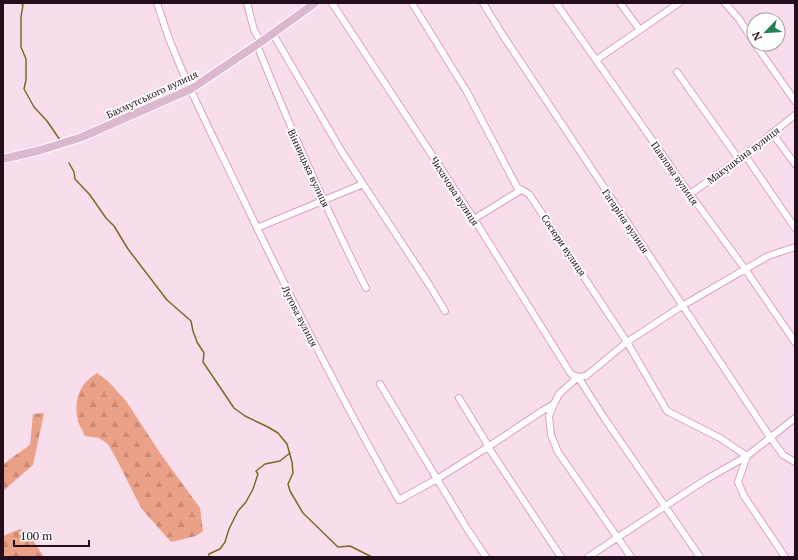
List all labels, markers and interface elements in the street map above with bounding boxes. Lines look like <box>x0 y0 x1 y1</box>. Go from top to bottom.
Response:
north arrow <box>746 12 786 52</box>
text: N <box>749 29 765 43</box>
street label: Бахмутського вулиця <box>104 68 200 121</box>
street label: Макушкіна вулиця <box>704 124 782 187</box>
street label: Вінницька вулиця <box>285 127 332 209</box>
street label: Павлова вулиця <box>648 139 701 207</box>
street label: Чихачова вулиця <box>427 154 482 228</box>
street label: Гагаріна вулиця <box>599 187 652 256</box>
street label: Сосюри вулиця <box>538 212 589 279</box>
street label: Лугова вулиця <box>278 282 321 349</box>
scale bar <box>14 522 89 548</box>
text: 100 m <box>20 528 53 543</box>

